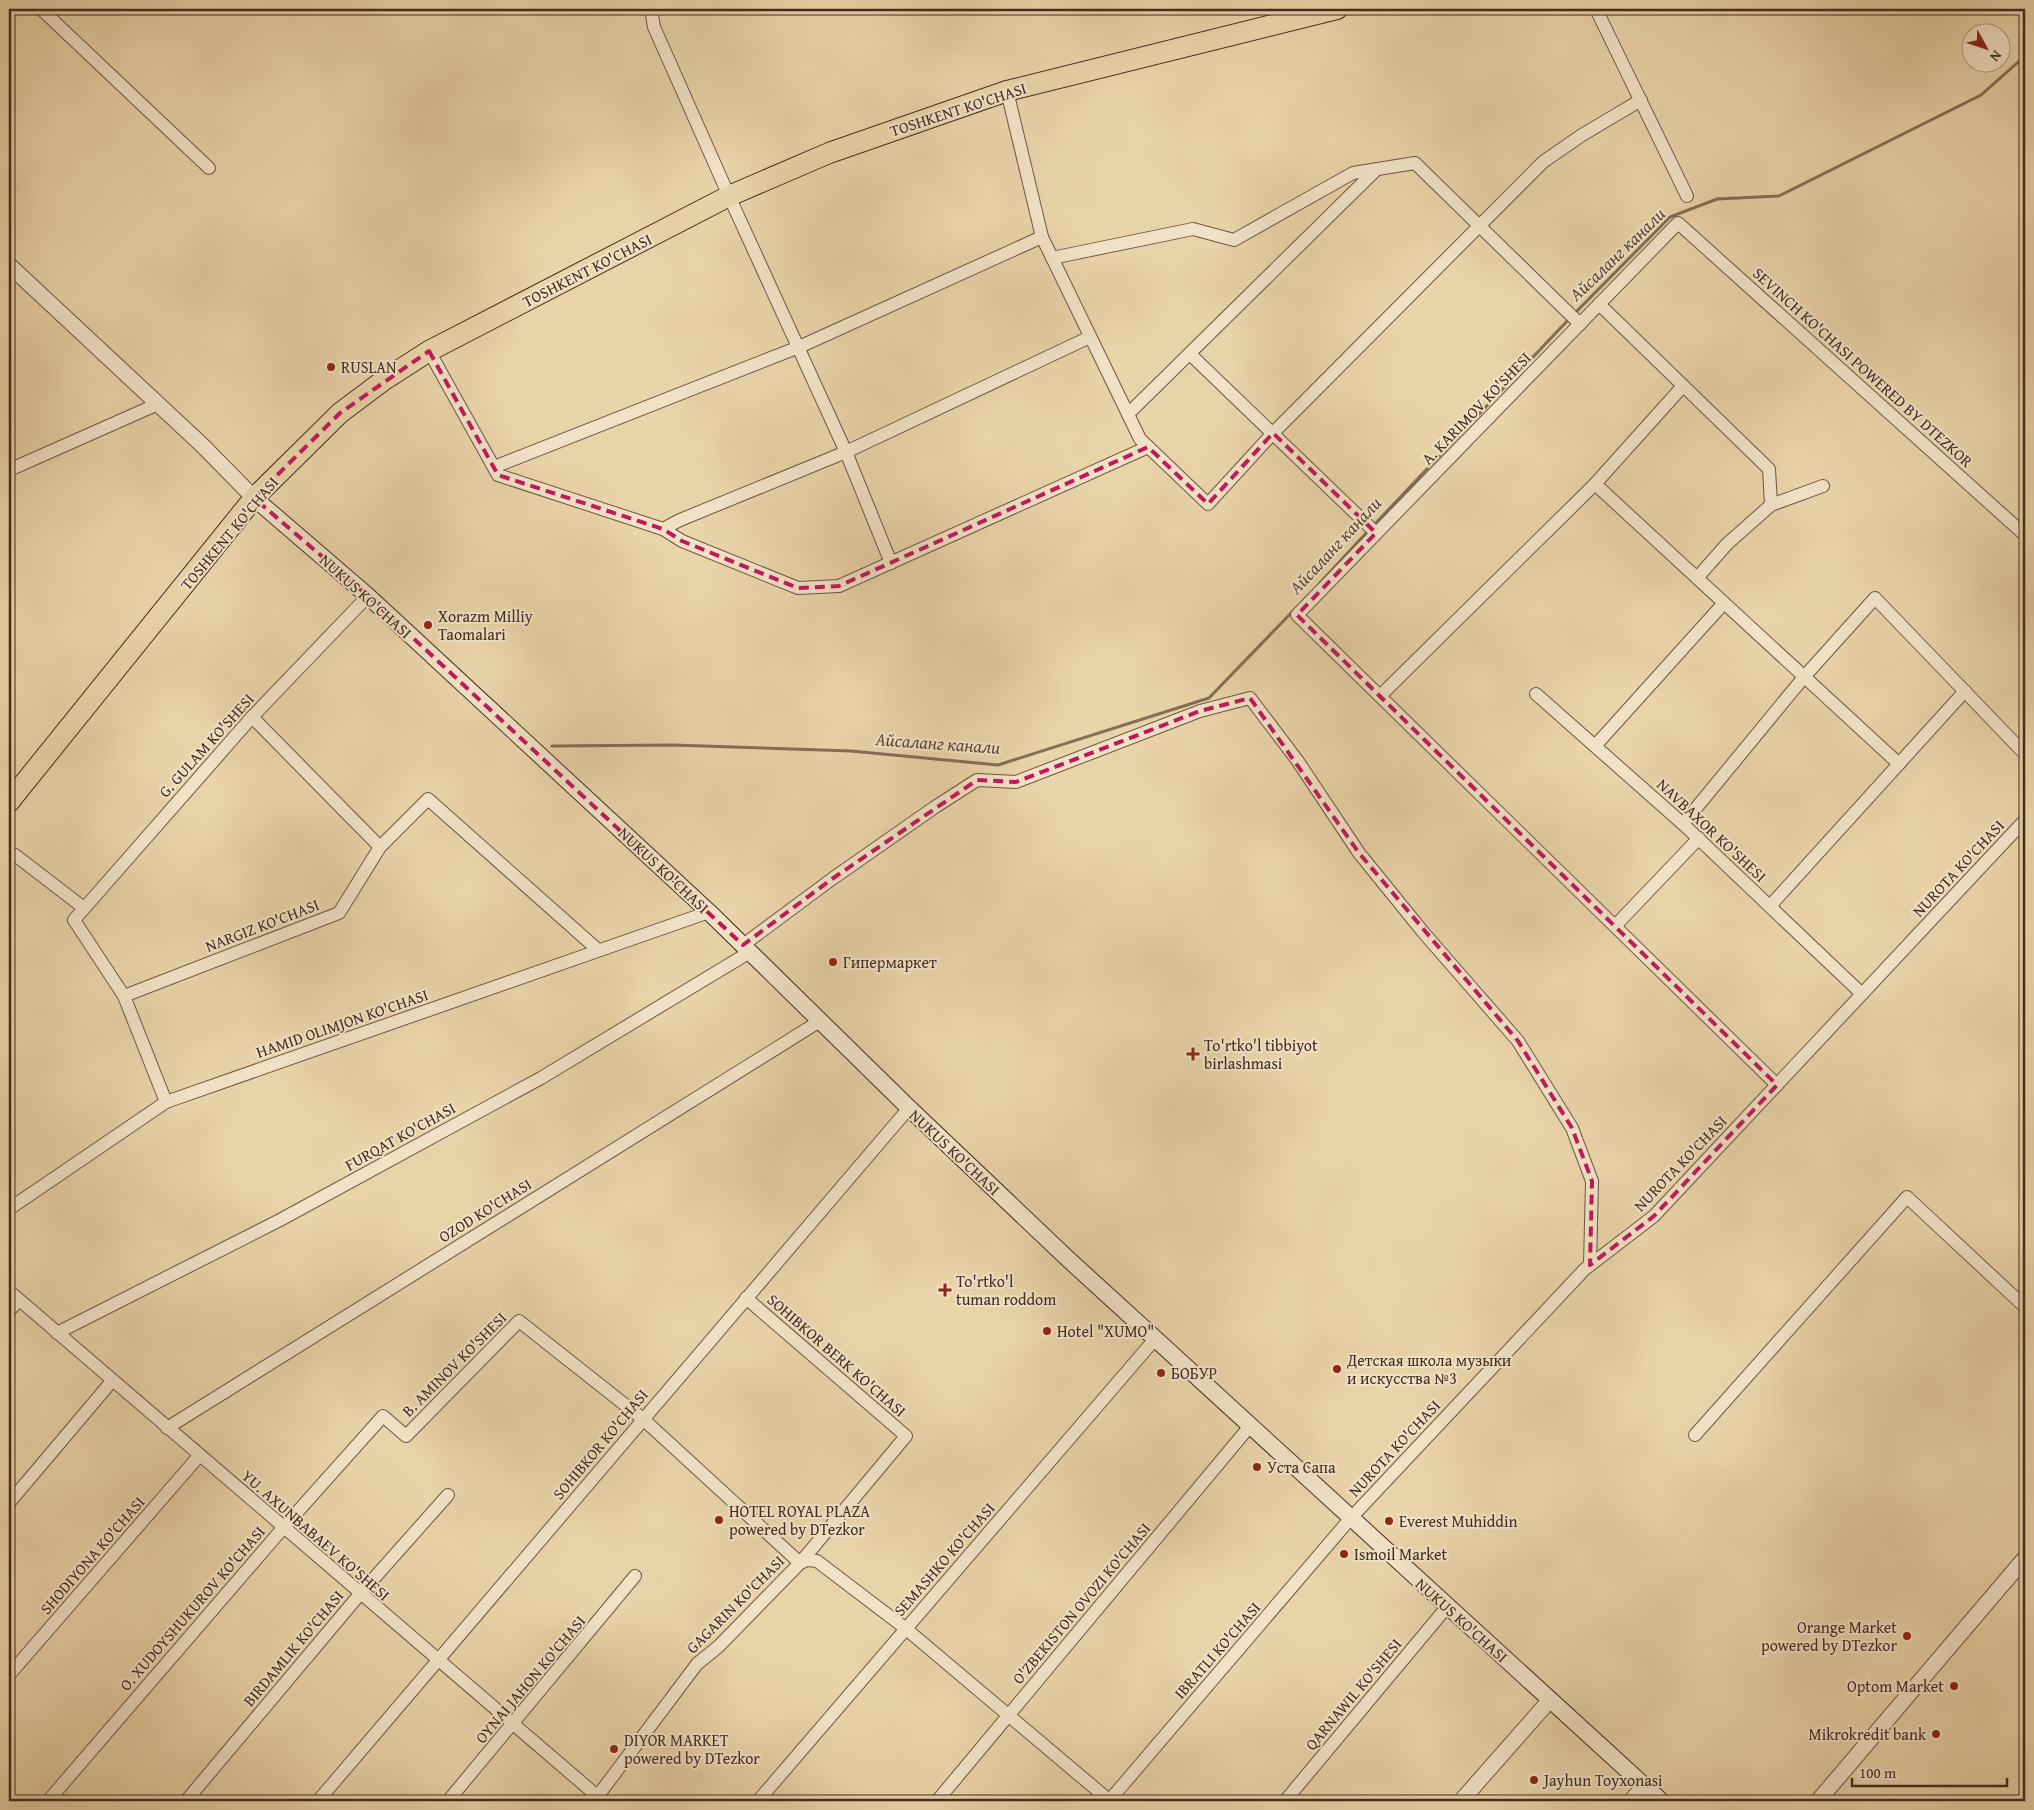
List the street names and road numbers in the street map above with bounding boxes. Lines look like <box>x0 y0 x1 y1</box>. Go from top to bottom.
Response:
street label: TOSHKENT KO'CHASI <box>887 76 1029 142</box>
street label: TOSHKENT KO'CHASI <box>518 227 656 313</box>
street label: SEVINCH KO'CHASI POWERED BY DTEZKOR <box>1748 261 1979 473</box>
street label: A. KARIMOV KO'SHESI <box>1416 346 1536 470</box>
street label: TOSHKENT KO'CHASI <box>174 471 284 595</box>
street label: NUKUS KO'CHASI <box>315 548 418 644</box>
street label: G. GULAM KO'SHESI <box>153 687 259 802</box>
street label: NAVBAXOR KO'SHESI <box>1652 773 1772 887</box>
street label: NUROTA KO'CHASI <box>1906 814 2010 922</box>
street label: NUKUS KO'CHASI <box>613 821 715 919</box>
street label: NARGIZ KO'CHASI <box>202 892 323 958</box>
street label: HAMID OLIMJON KO'CHASI <box>253 982 431 1064</box>
street label: FURQAT KO'CHASI <box>340 1096 460 1176</box>
street label: NUKUS KO'CHASI <box>904 1103 1006 1201</box>
street label: NUROTA KO'CHASI <box>1628 1109 1732 1217</box>
street label: OZOD KO'CHASI <box>434 1172 536 1248</box>
street label: SOHIBKOR BERK KO'CHASI <box>762 1288 912 1422</box>
street label: B. AMINOV KO'SHESI <box>396 1306 512 1422</box>
street label: SOHIBKOR KO'CHASI <box>546 1383 654 1505</box>
street label: NUROTA KO'CHASI <box>1342 1394 1446 1502</box>
street label: YU. AXUNBABAEV KO'SHESI <box>236 1464 396 1606</box>
street label: SHODIYONA KO'CHASI <box>34 1491 150 1619</box>
street label: SEMASHKO KO'CHASI <box>888 1497 1000 1621</box>
street label: O'ZBEKISTON OVOZI KO'CHASI <box>1006 1517 1156 1689</box>
street label: O. XUDOYSHUKUROV KO'CHASI <box>113 1520 271 1696</box>
street label: GAGARIN KO'CHASI <box>680 1549 790 1659</box>
street label: NUKUS KO'CHASI <box>1411 1572 1514 1668</box>
street label: BIRDAMLIK KO'CHASI <box>237 1584 349 1711</box>
street label: IBRATLI KO'CHASI <box>1168 1596 1266 1704</box>
street label: OYNAI JAHON KO'CHASI <box>469 1610 591 1748</box>
street label: QARNAWIL KO'SHESI <box>1299 1633 1407 1755</box>

